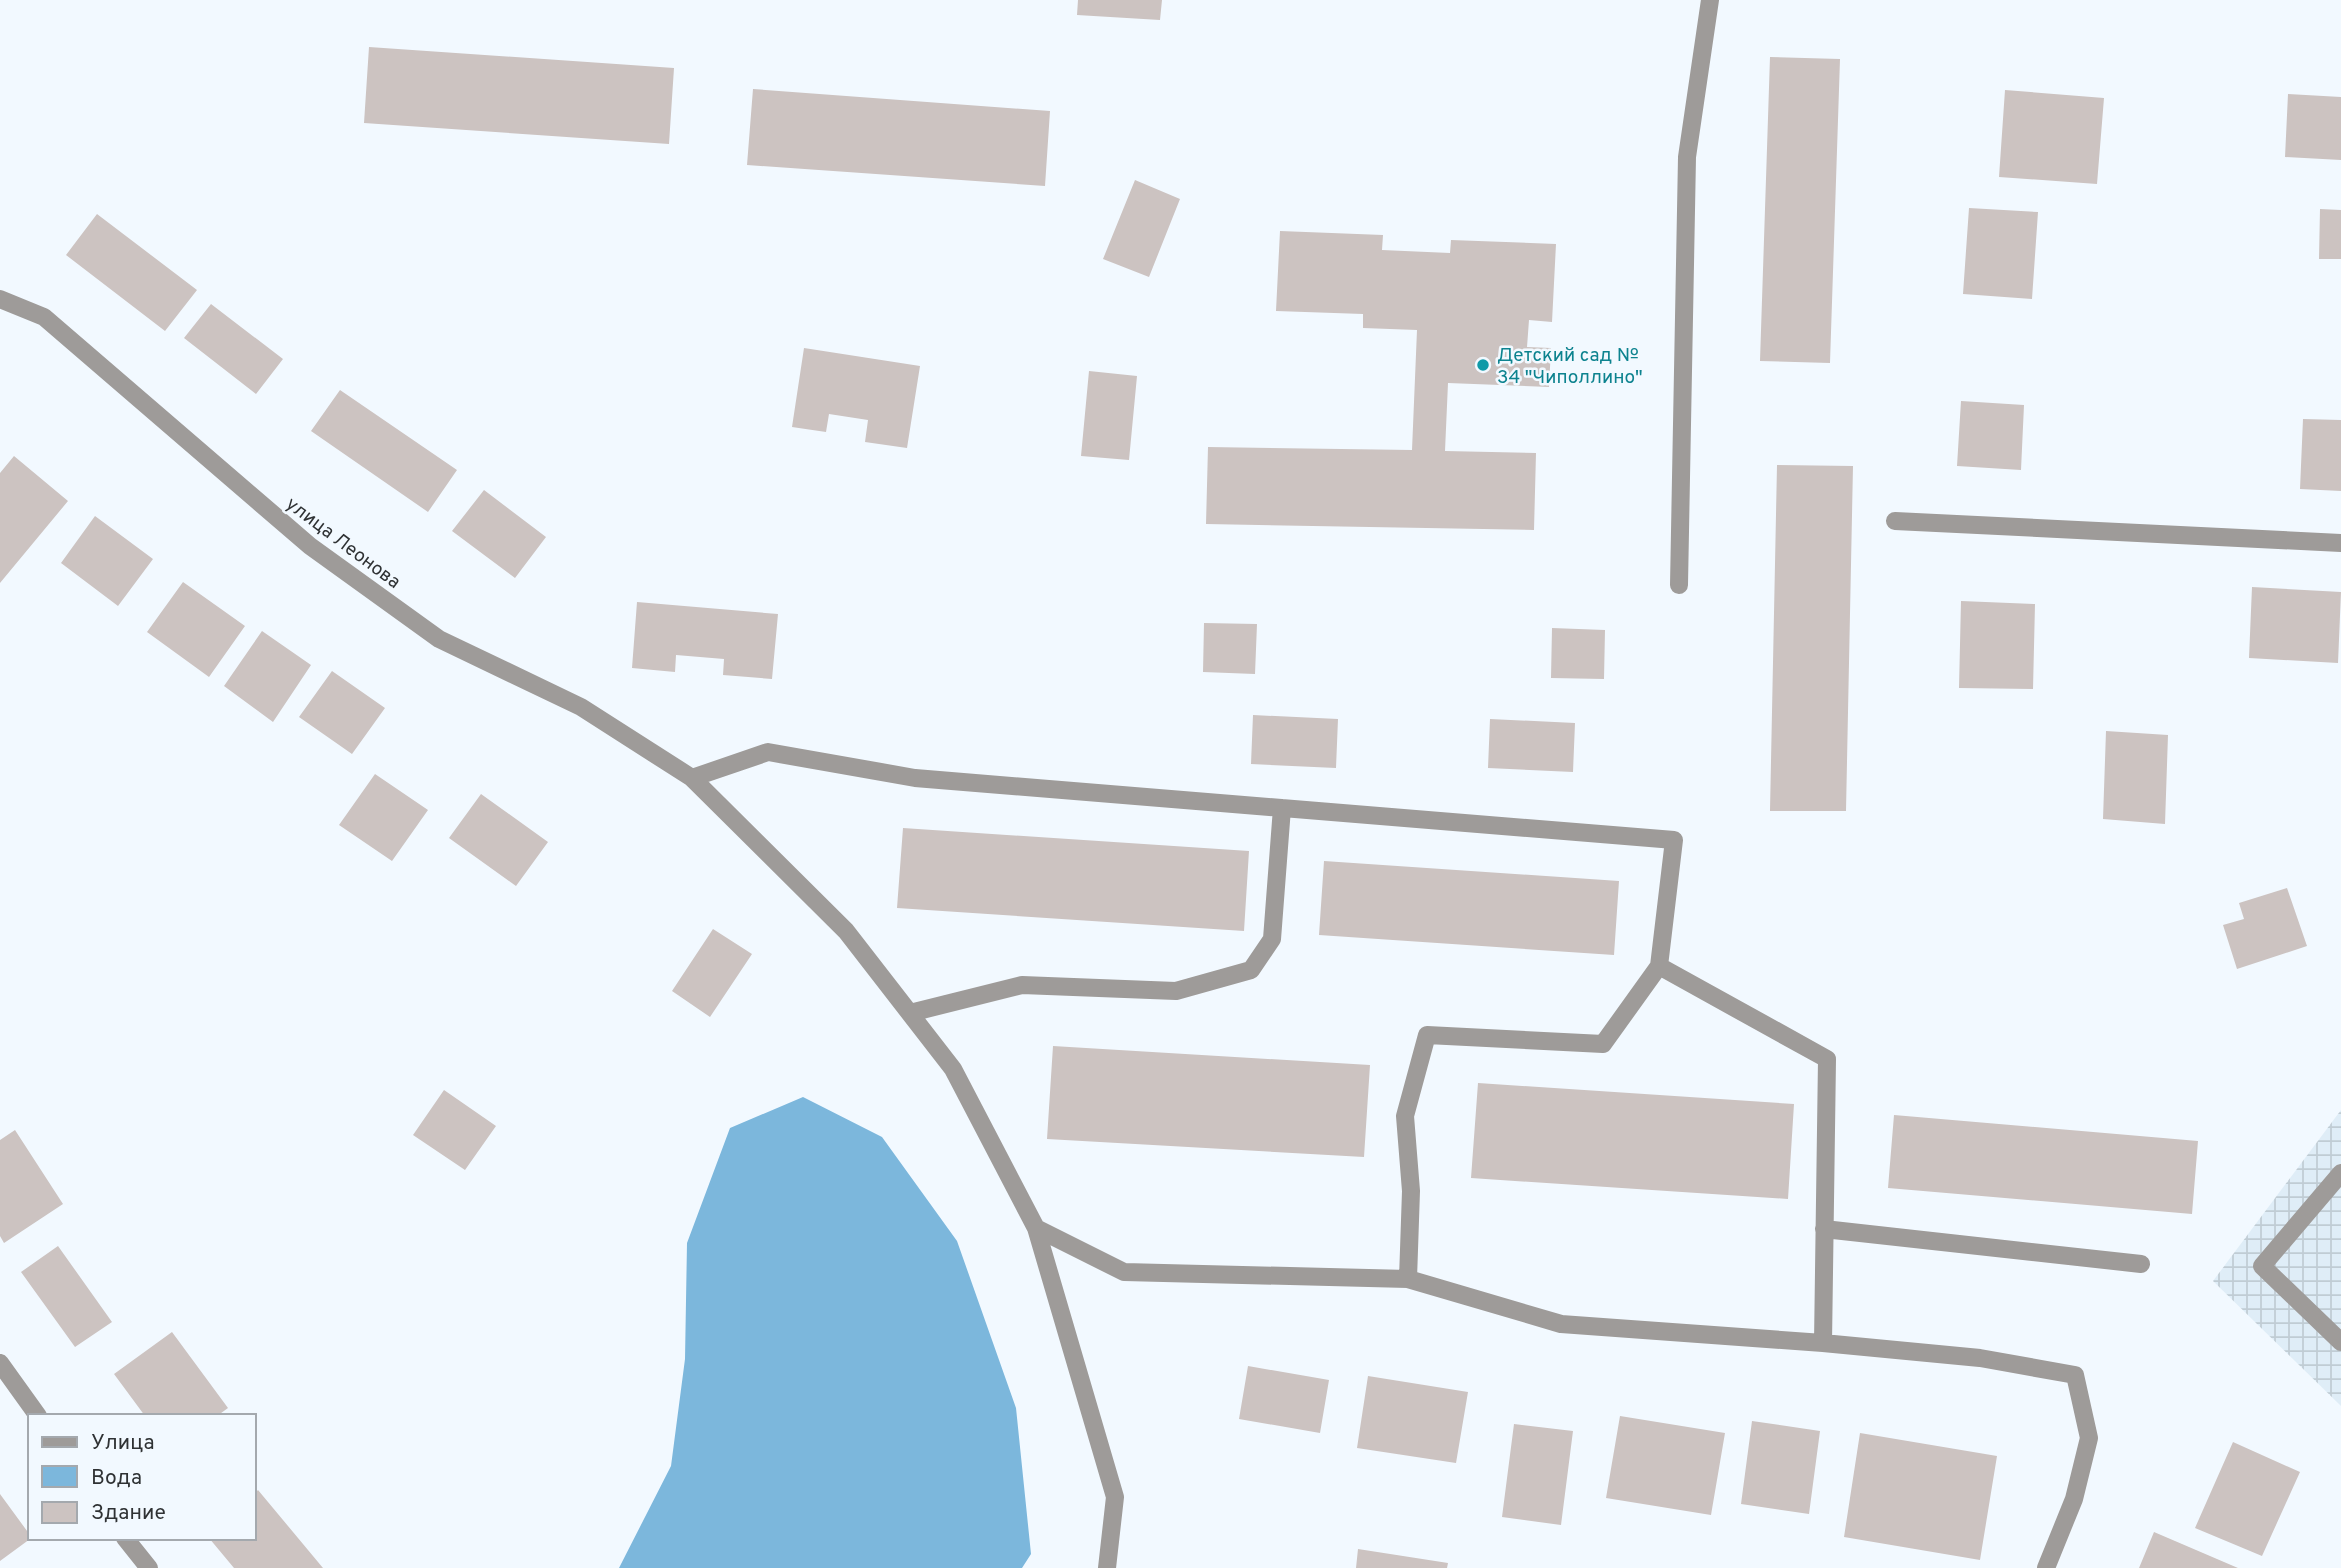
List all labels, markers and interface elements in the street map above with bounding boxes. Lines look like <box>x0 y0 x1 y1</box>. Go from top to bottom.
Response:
place label: Детский сад № 34 "Чиполлино" <box>1497 344 1643 390</box>
marker: Детский сад № 34 "Чиполлино" <box>1475 357 1491 373</box>
street label: улица Леонова <box>281 493 405 595</box>
legend <box>28 1414 256 1540</box>
text: Улица <box>91 1430 155 1457</box>
text: Вода <box>91 1465 142 1492</box>
text: Здание <box>91 1500 166 1527</box>

